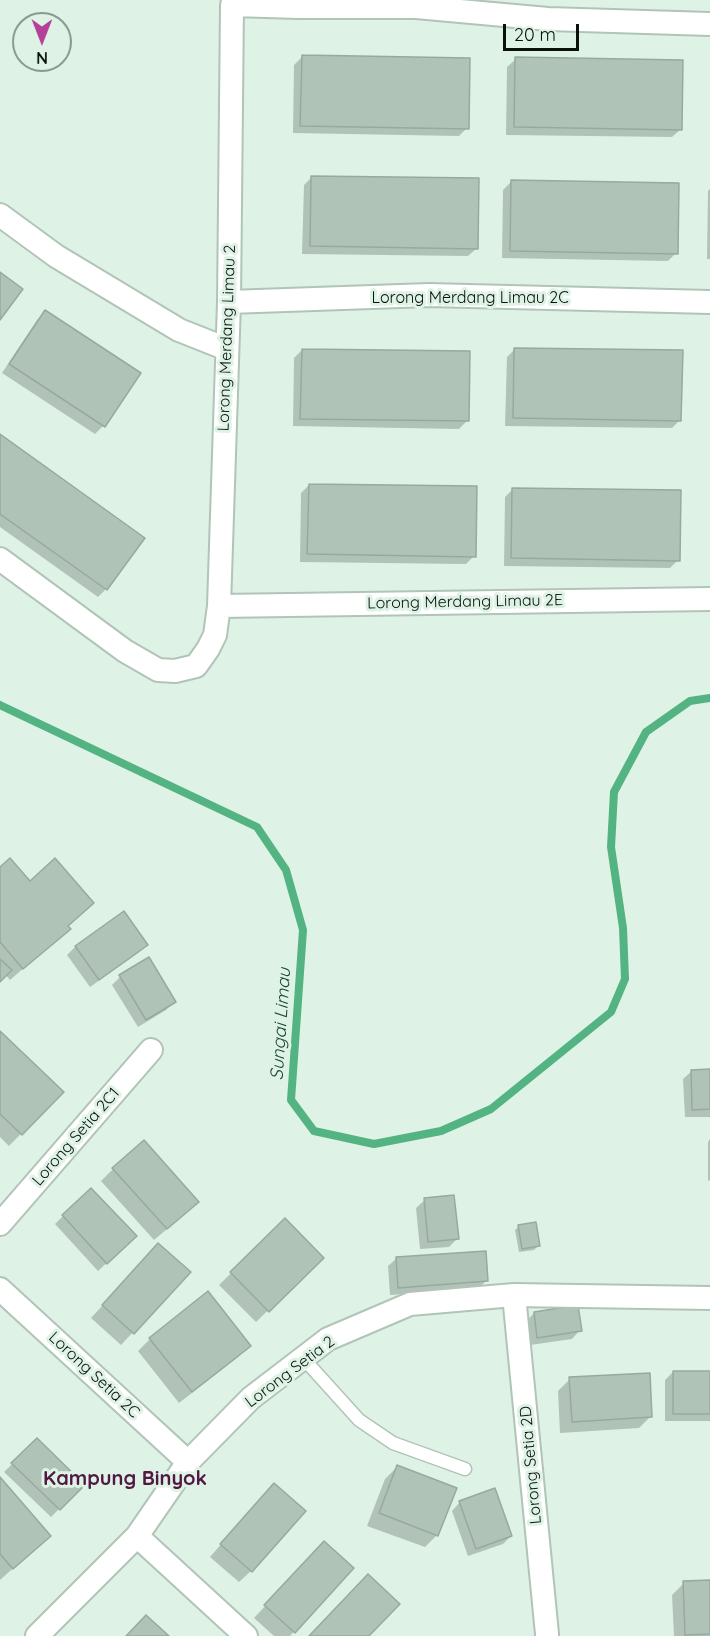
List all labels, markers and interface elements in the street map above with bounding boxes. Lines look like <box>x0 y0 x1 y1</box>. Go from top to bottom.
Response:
north arrow <box>12 12 72 72</box>
scale bar <box>506 12 582 50</box>
text: 20 m <box>514 23 556 46</box>
text: N <box>36 48 48 68</box>
street label: Lorong Merdang Limau 2 <box>214 244 240 432</box>
street label: Lorong Merdang Limau 2C <box>371 288 569 308</box>
street label: Lorong Merdang Limau 2E <box>367 591 563 613</box>
water label: Sungai Limau <box>266 967 296 1081</box>
street label: Lorong Setia 2C1 <box>28 1084 124 1190</box>
street label: Lorong Setia 2C <box>44 1328 144 1422</box>
street label: Lorong Setia 2 <box>241 1332 339 1412</box>
street label: Lorong Setia 2D <box>516 1405 546 1525</box>
district label: Kampung Binyok <box>43 1467 207 1491</box>

